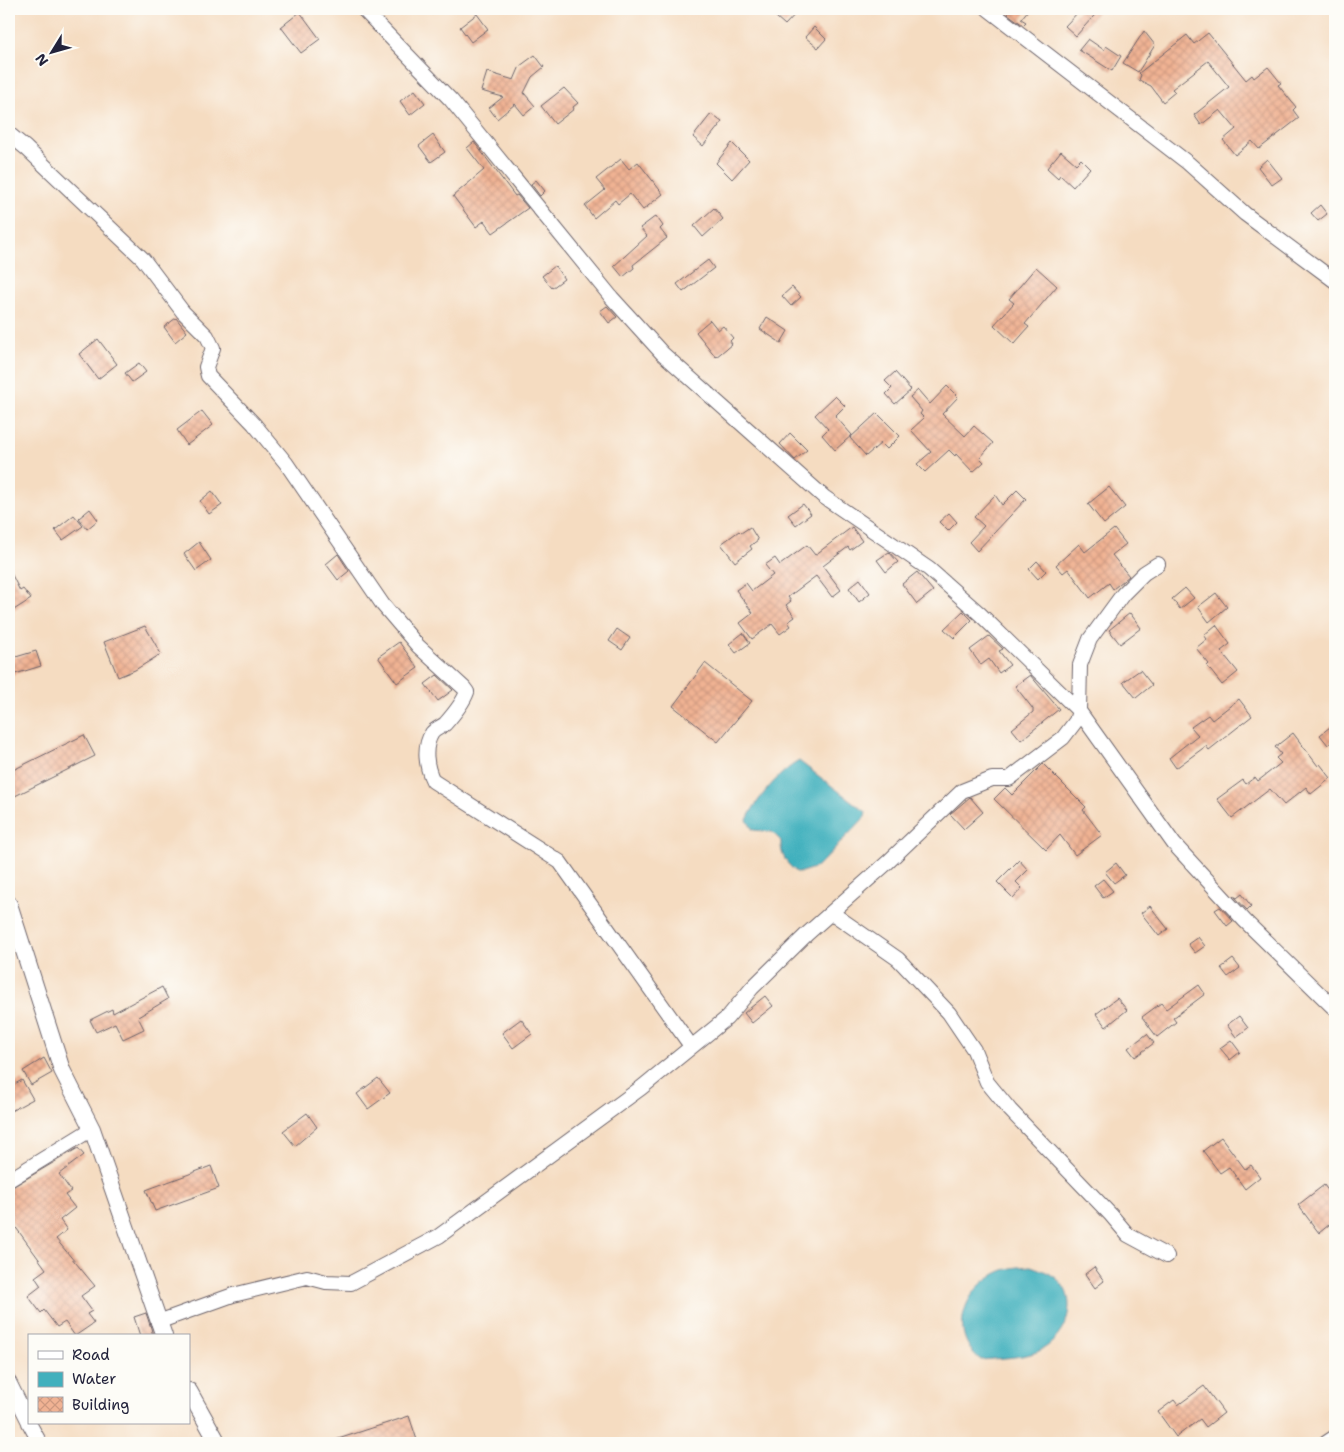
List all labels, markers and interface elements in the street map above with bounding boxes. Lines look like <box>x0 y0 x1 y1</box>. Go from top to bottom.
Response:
north arrow <box>28 28 78 78</box>
text: N <box>31 50 52 70</box>
legend <box>28 1334 190 1424</box>
text: Road <box>72 1345 110 1365</box>
text: Water <box>72 1369 116 1389</box>
text: Building <box>72 1395 129 1415</box>

